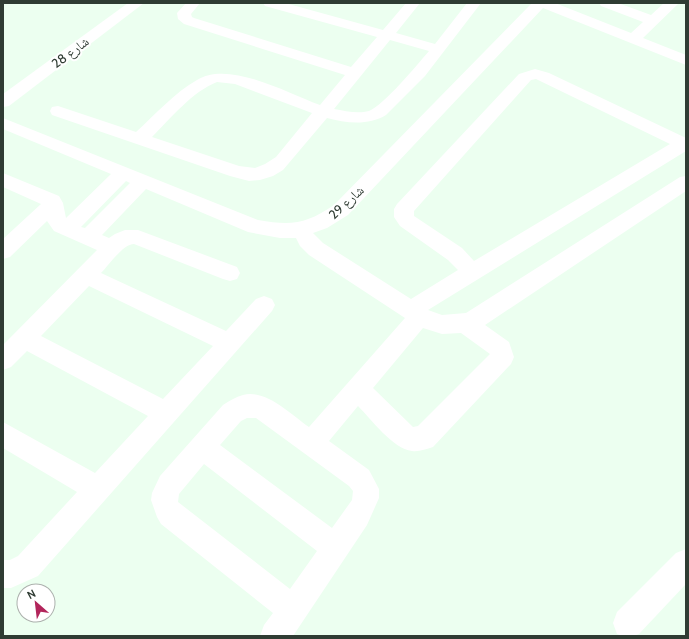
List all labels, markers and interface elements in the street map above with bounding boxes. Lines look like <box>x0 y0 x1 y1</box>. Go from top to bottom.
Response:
street label: شارع 28 <box>48 33 93 73</box>
street label: شارع 29 <box>325 182 368 224</box>
north arrow <box>16 583 56 623</box>
text: N <box>25 586 38 602</box>

